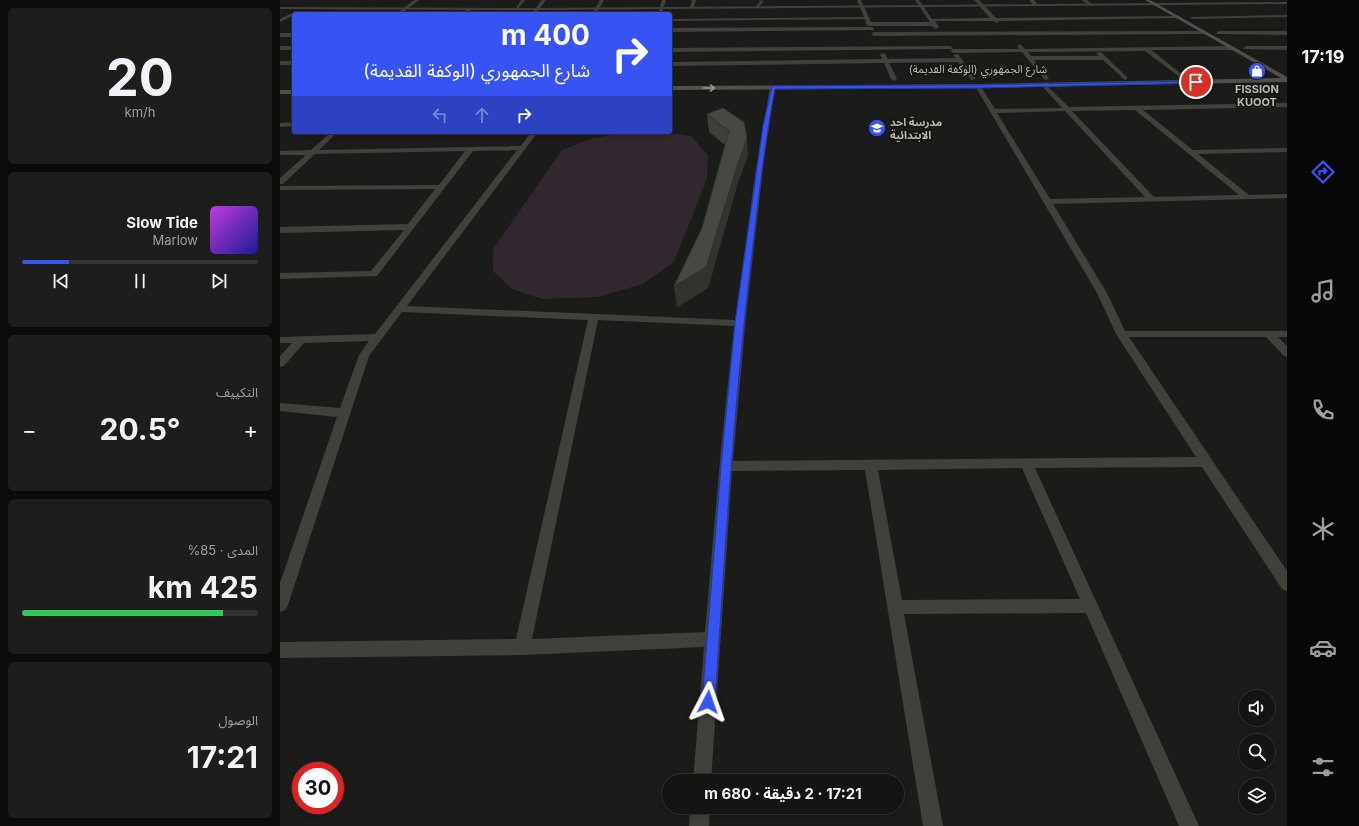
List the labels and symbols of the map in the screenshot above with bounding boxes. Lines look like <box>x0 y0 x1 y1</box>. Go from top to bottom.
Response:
shop icon: FISSION KUOOT <box>1247 61 1267 81</box>
street label: شارع الجمهوري (الوكفة القديمة) <box>909 62 1048 79</box>
pin <box>1179 65 1213 99</box>
place label: FISSION KUOOT <box>1235 82 1279 109</box>
one-way arrow <box>702 84 715 91</box>
place label: مدرسة احد الابتدائية <box>890 115 942 142</box>
school or university icon: مدرسة احد الابتدائية <box>867 118 887 138</box>
position arrow <box>687 681 729 723</box>
speed limit sign: 30 <box>292 762 344 814</box>

